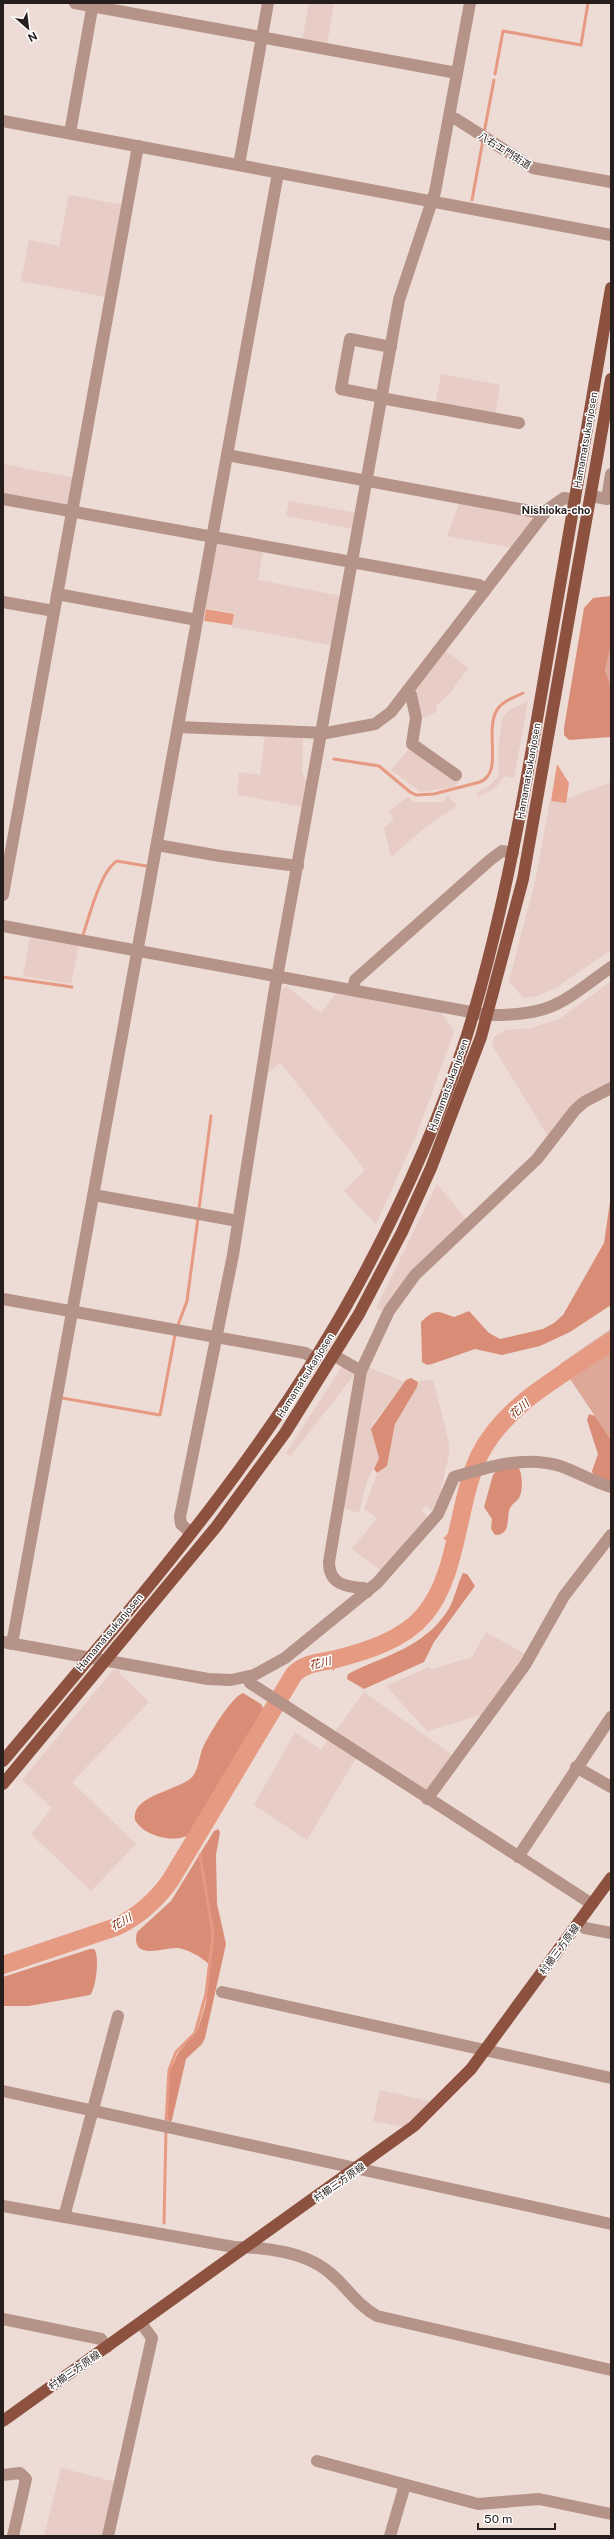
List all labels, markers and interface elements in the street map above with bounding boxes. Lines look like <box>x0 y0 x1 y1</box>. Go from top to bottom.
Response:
north arrow <box>8 8 48 48</box>
text: N <box>26 30 39 44</box>
street label: 八右エ門街道 <box>476 129 534 171</box>
street label: Hamamatsukanjosen <box>571 391 599 489</box>
district label: Nishioka-cho <box>522 504 590 516</box>
street label: Hamamatsukanjosen <box>514 722 542 820</box>
street label: Hamamatsukanjosen <box>426 1037 470 1133</box>
street label: Hamamatsukanjosen <box>274 1330 336 1420</box>
water label: 花川 <box>507 1397 532 1421</box>
street label: Hamamatsukanjosen <box>73 1591 145 1673</box>
water label: 花川 <box>308 1654 333 1671</box>
water label: 花川 <box>108 1911 134 1933</box>
street label: 村櫛三方原線 <box>537 1921 581 1977</box>
street label: 村櫛三方原線 <box>311 2160 367 2204</box>
street label: 村櫛三方原線 <box>46 2348 102 2392</box>
scale bar <box>478 2505 555 2531</box>
text: 50 m <box>484 2512 512 2526</box>

